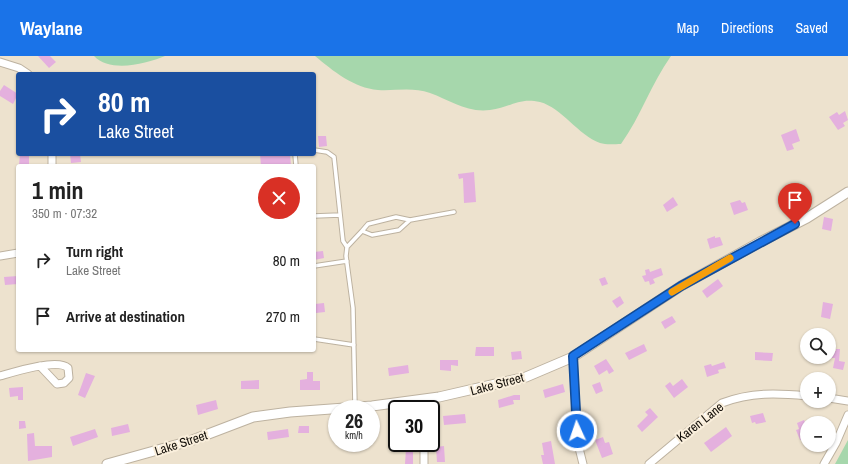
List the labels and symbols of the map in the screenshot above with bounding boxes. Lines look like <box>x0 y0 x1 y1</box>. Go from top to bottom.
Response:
pin <box>778 183 812 224</box>
street label: Lake Street <box>468 369 526 399</box>
street label: Karen Lane <box>673 398 727 446</box>
speed limit sign: 30 <box>388 400 440 452</box>
position arrow <box>556 410 598 452</box>
street label: Lake Street <box>152 426 210 460</box>

